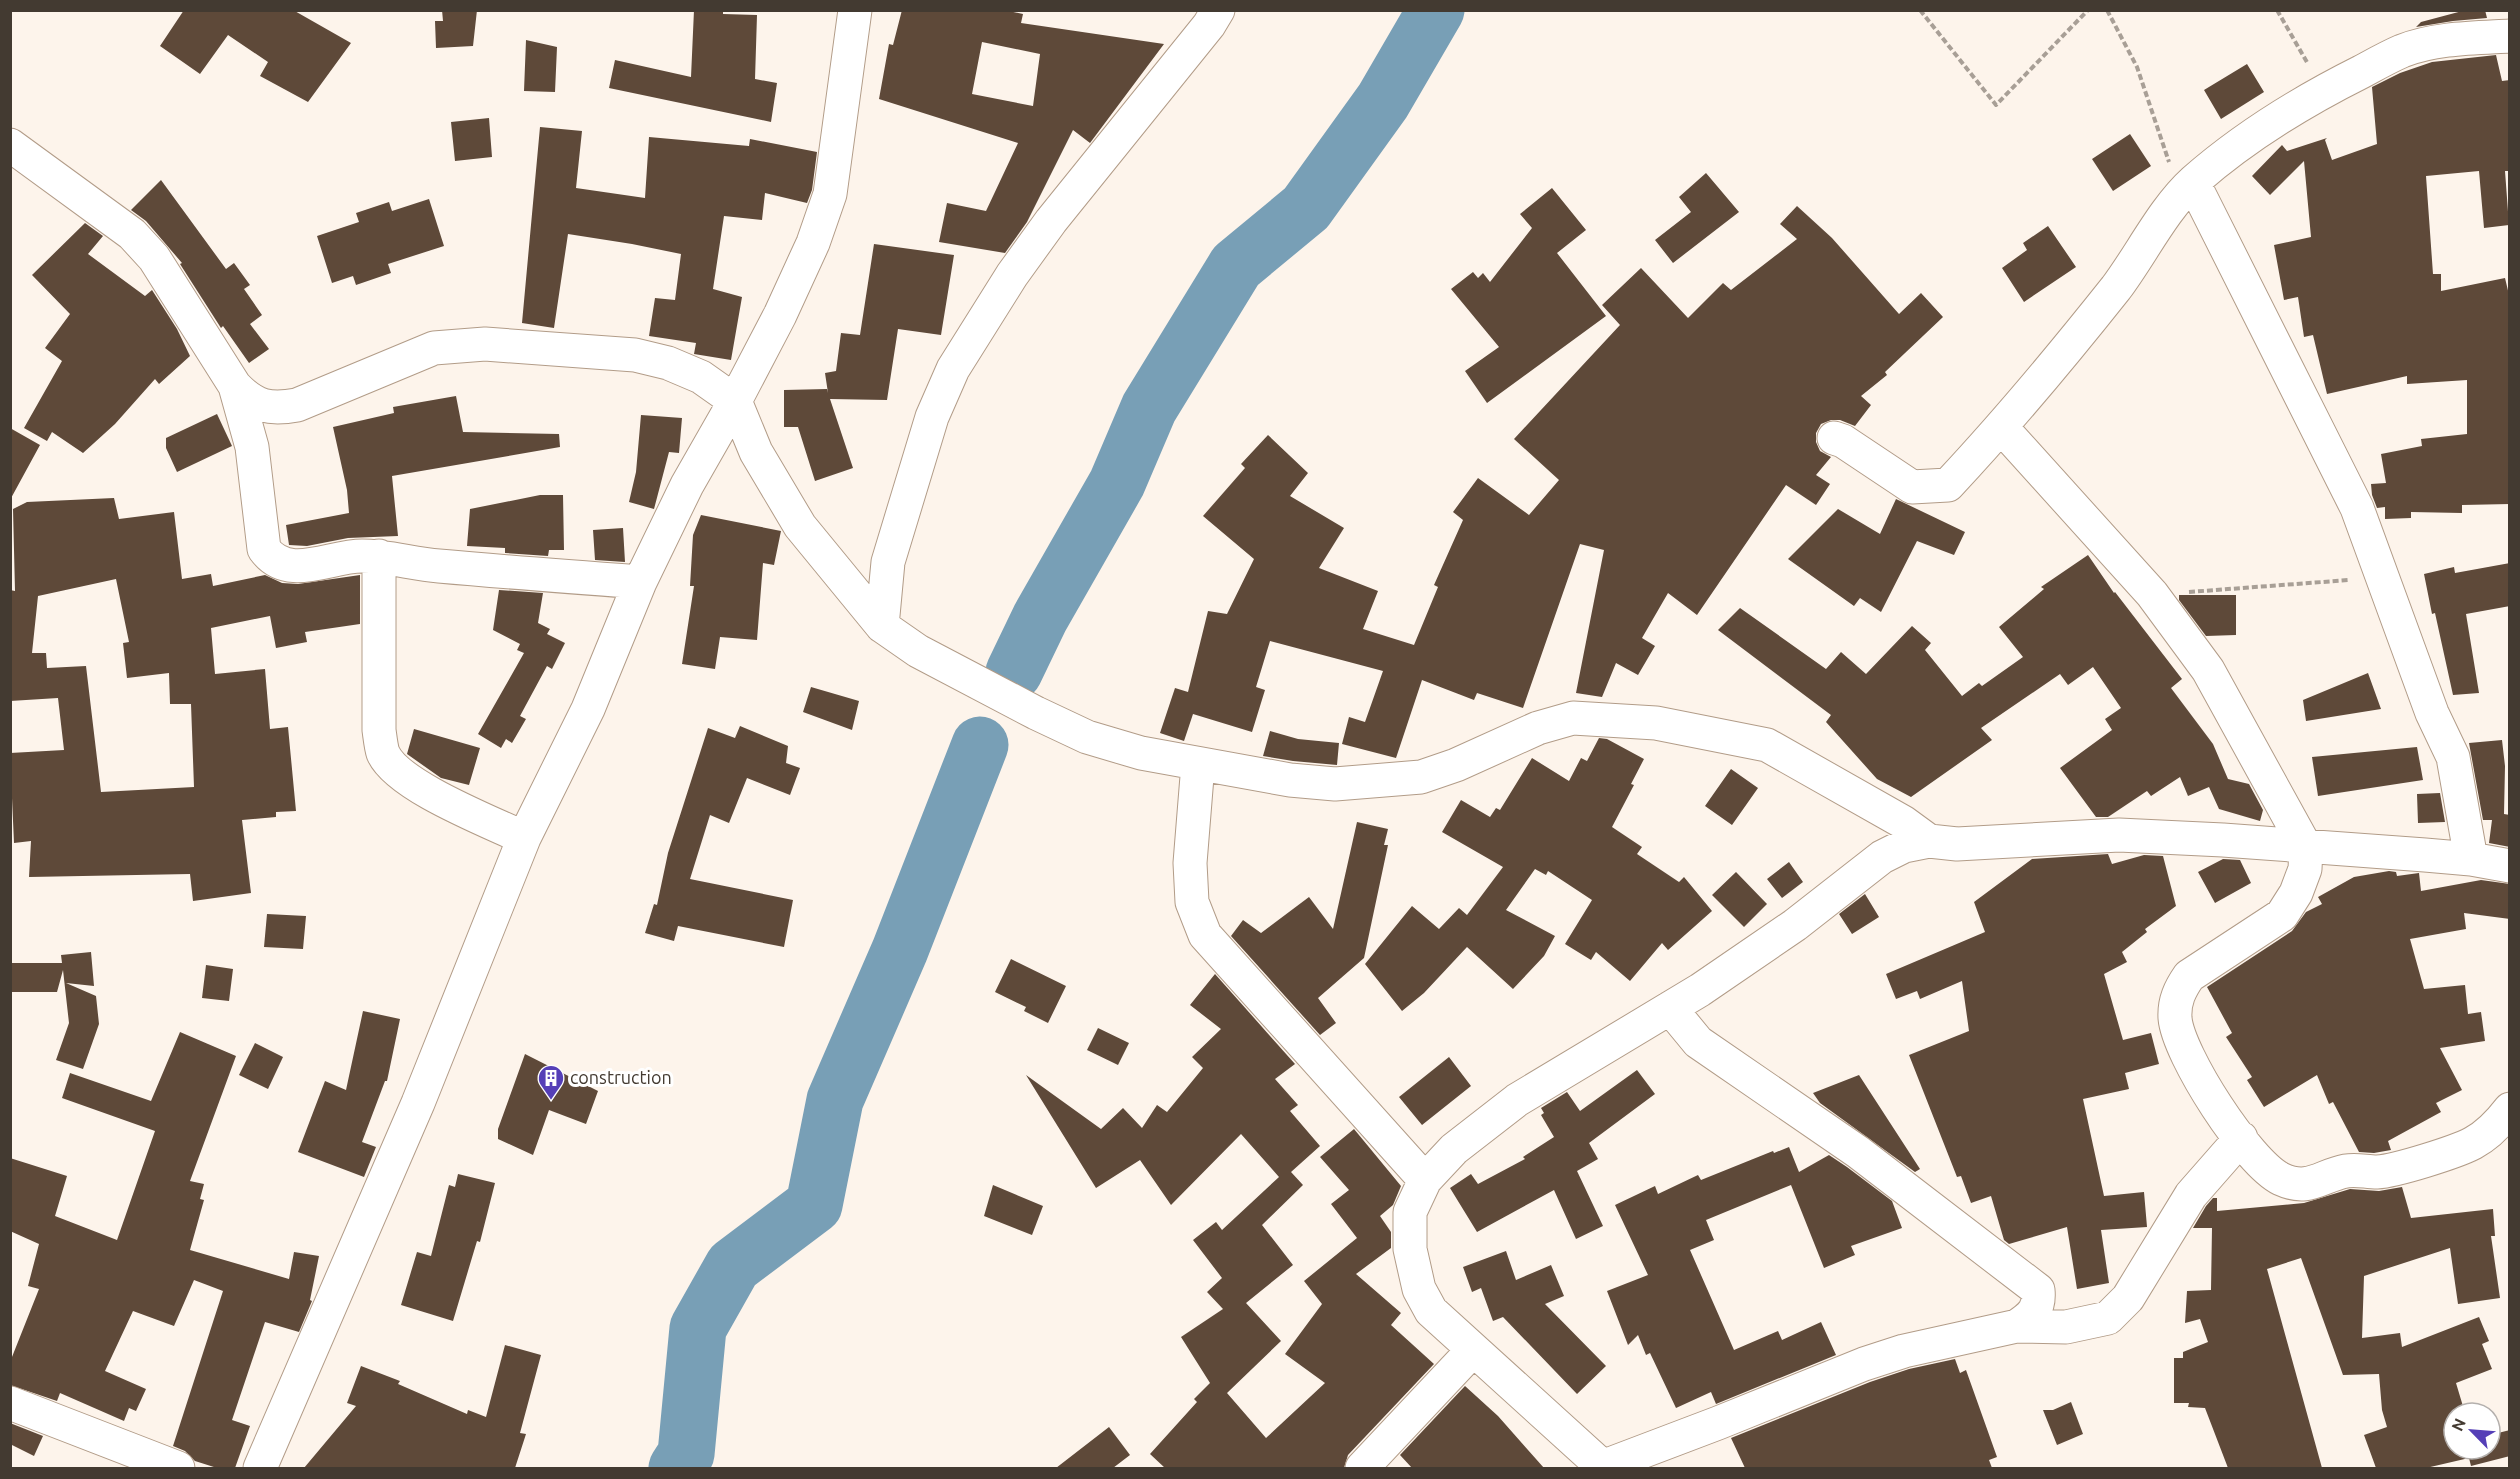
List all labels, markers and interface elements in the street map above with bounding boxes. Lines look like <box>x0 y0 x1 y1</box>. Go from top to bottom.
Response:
building icon: construction <box>536 1063 566 1101</box>
place label: construction <box>570 1067 672 1087</box>
north arrow <box>2442 1401 2502 1461</box>
text: N <box>2448 1415 2469 1434</box>

